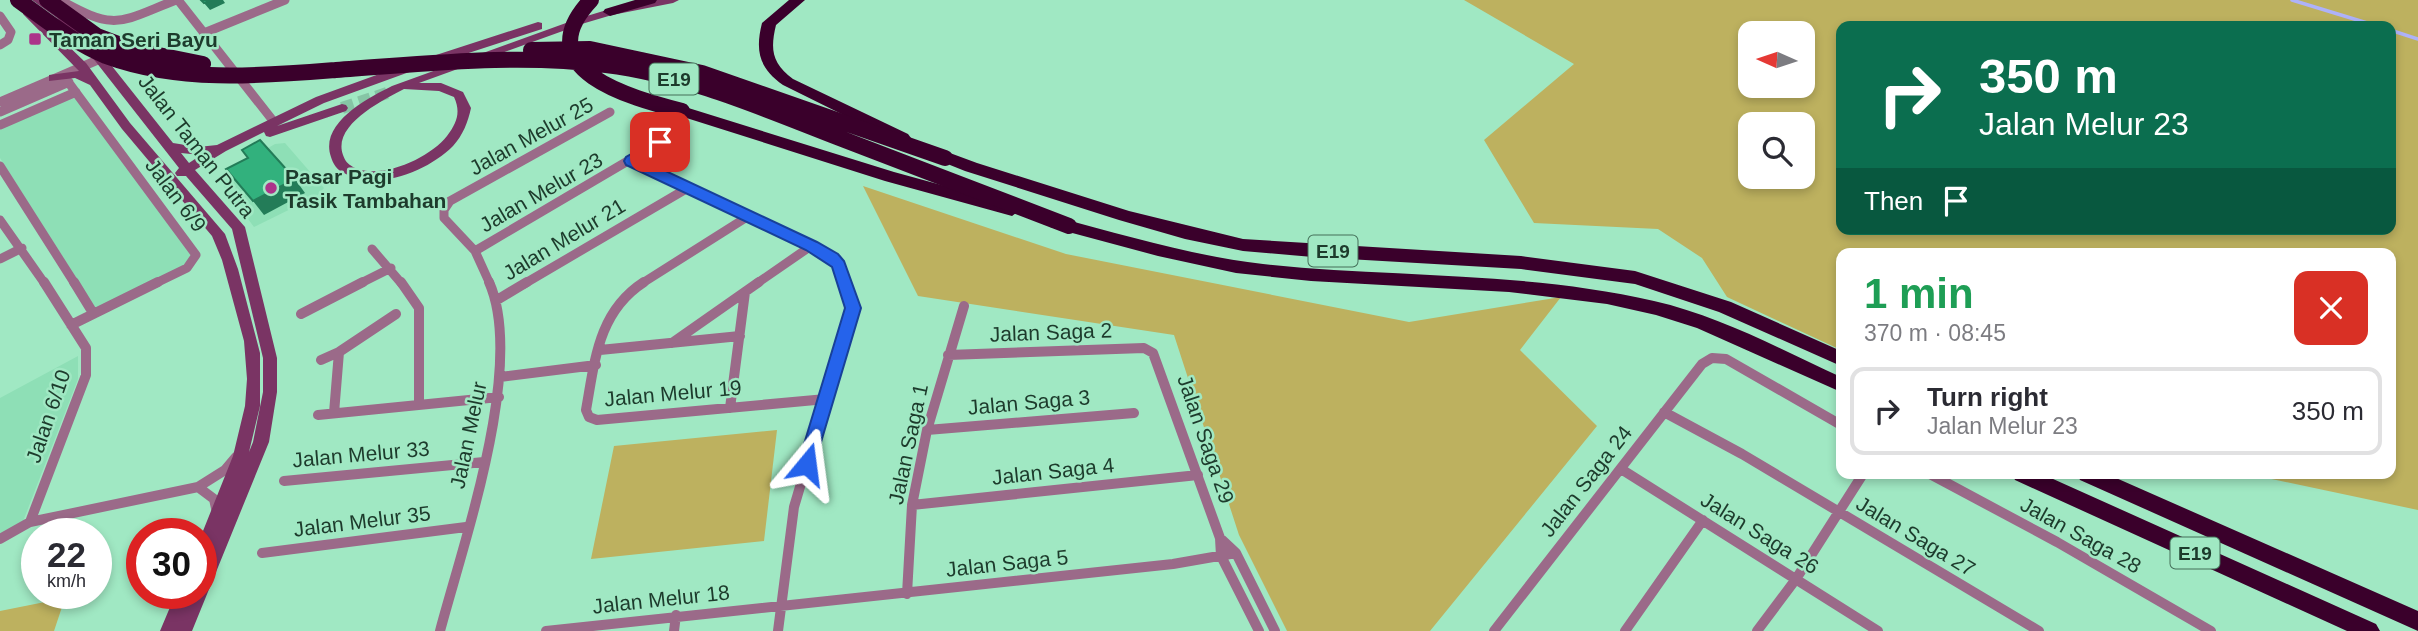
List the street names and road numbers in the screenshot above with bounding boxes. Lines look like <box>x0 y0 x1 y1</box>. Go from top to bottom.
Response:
road number: E19 <box>650 64 698 94</box>
street label: Jalan Taman Putra <box>134 70 260 222</box>
street label: Jalan Melur 25 <box>465 93 597 179</box>
street label: Jalan Melur 23 <box>476 148 606 236</box>
street label: Jalan 6/9 <box>141 154 211 236</box>
street label: Jalan Melur 21 <box>499 194 629 284</box>
road number: E19 <box>1308 235 1358 266</box>
street label: Jalan Saga 2 <box>989 318 1113 346</box>
street label: Jalan 6/10 <box>21 366 75 466</box>
street label: Jalan Saga 29 <box>1173 372 1239 506</box>
street label: Jalan Melur 19 <box>603 376 743 410</box>
street label: Jalan Melur <box>445 380 491 490</box>
street label: Jalan Saga 1 <box>884 382 932 506</box>
street label: Jalan Saga 3 <box>967 385 1091 419</box>
street label: Jalan Saga 24 <box>1536 421 1637 541</box>
street label: Jalan Melur 33 <box>291 437 431 471</box>
street label: Jalan Saga 4 <box>991 453 1115 489</box>
street label: Jalan Saga 26 <box>1697 488 1823 578</box>
street label: Jalan Saga 27 <box>1853 492 1979 580</box>
street label: Jalan Saga 28 <box>2017 492 2145 578</box>
street label: Jalan Melur 35 <box>292 501 432 541</box>
road number: E19 <box>2170 538 2220 568</box>
street label: Jalan Saga 5 <box>945 545 1069 581</box>
street label: Jalan Melur 18 <box>591 580 731 618</box>

